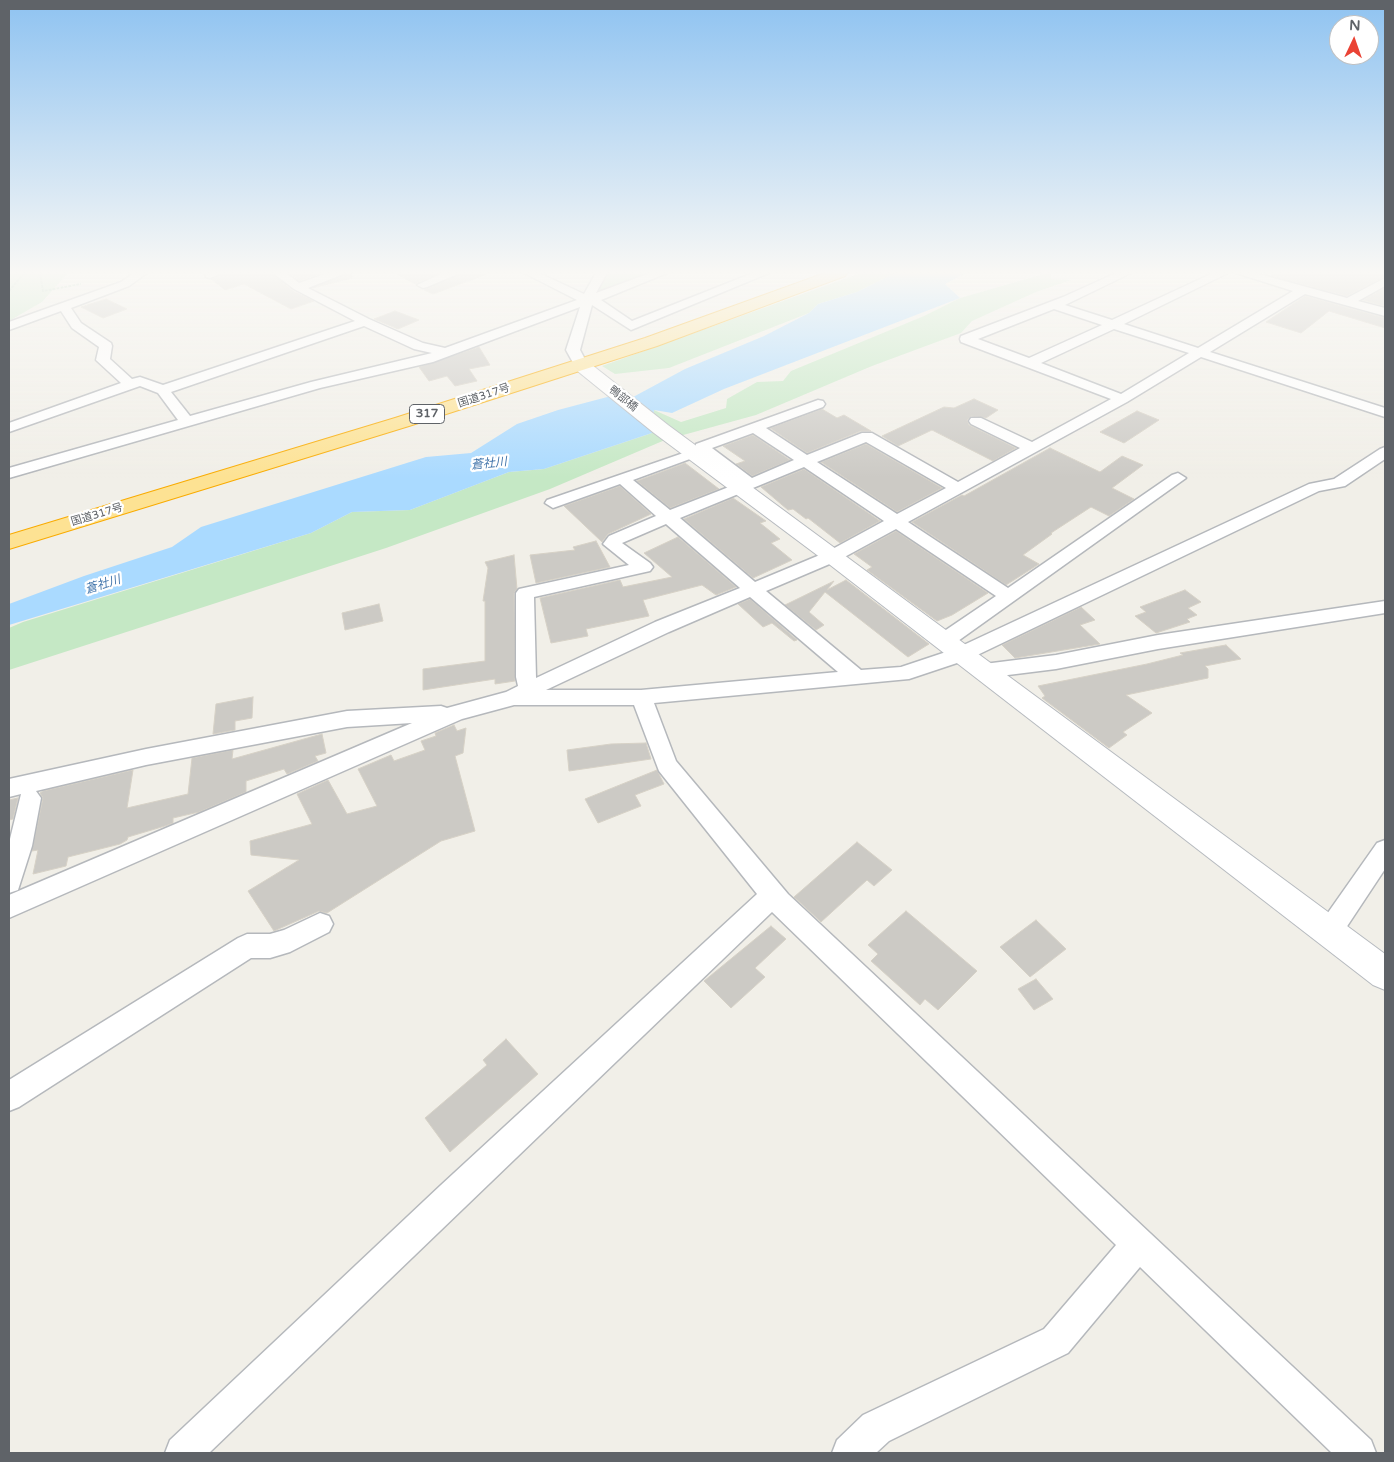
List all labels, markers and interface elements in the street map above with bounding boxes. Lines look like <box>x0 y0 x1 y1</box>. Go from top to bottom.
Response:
north arrow <box>1329 15 1379 65</box>
text: N <box>1349 17 1361 34</box>
street label: 国道317号 <box>456 381 512 411</box>
street label: 鴨部橋 <box>606 383 640 415</box>
road number: 317 <box>410 404 444 424</box>
water label: 蒼社川 <box>470 455 508 473</box>
street label: 国道317号 <box>69 501 125 529</box>
water label: 蒼社川 <box>84 573 122 597</box>

